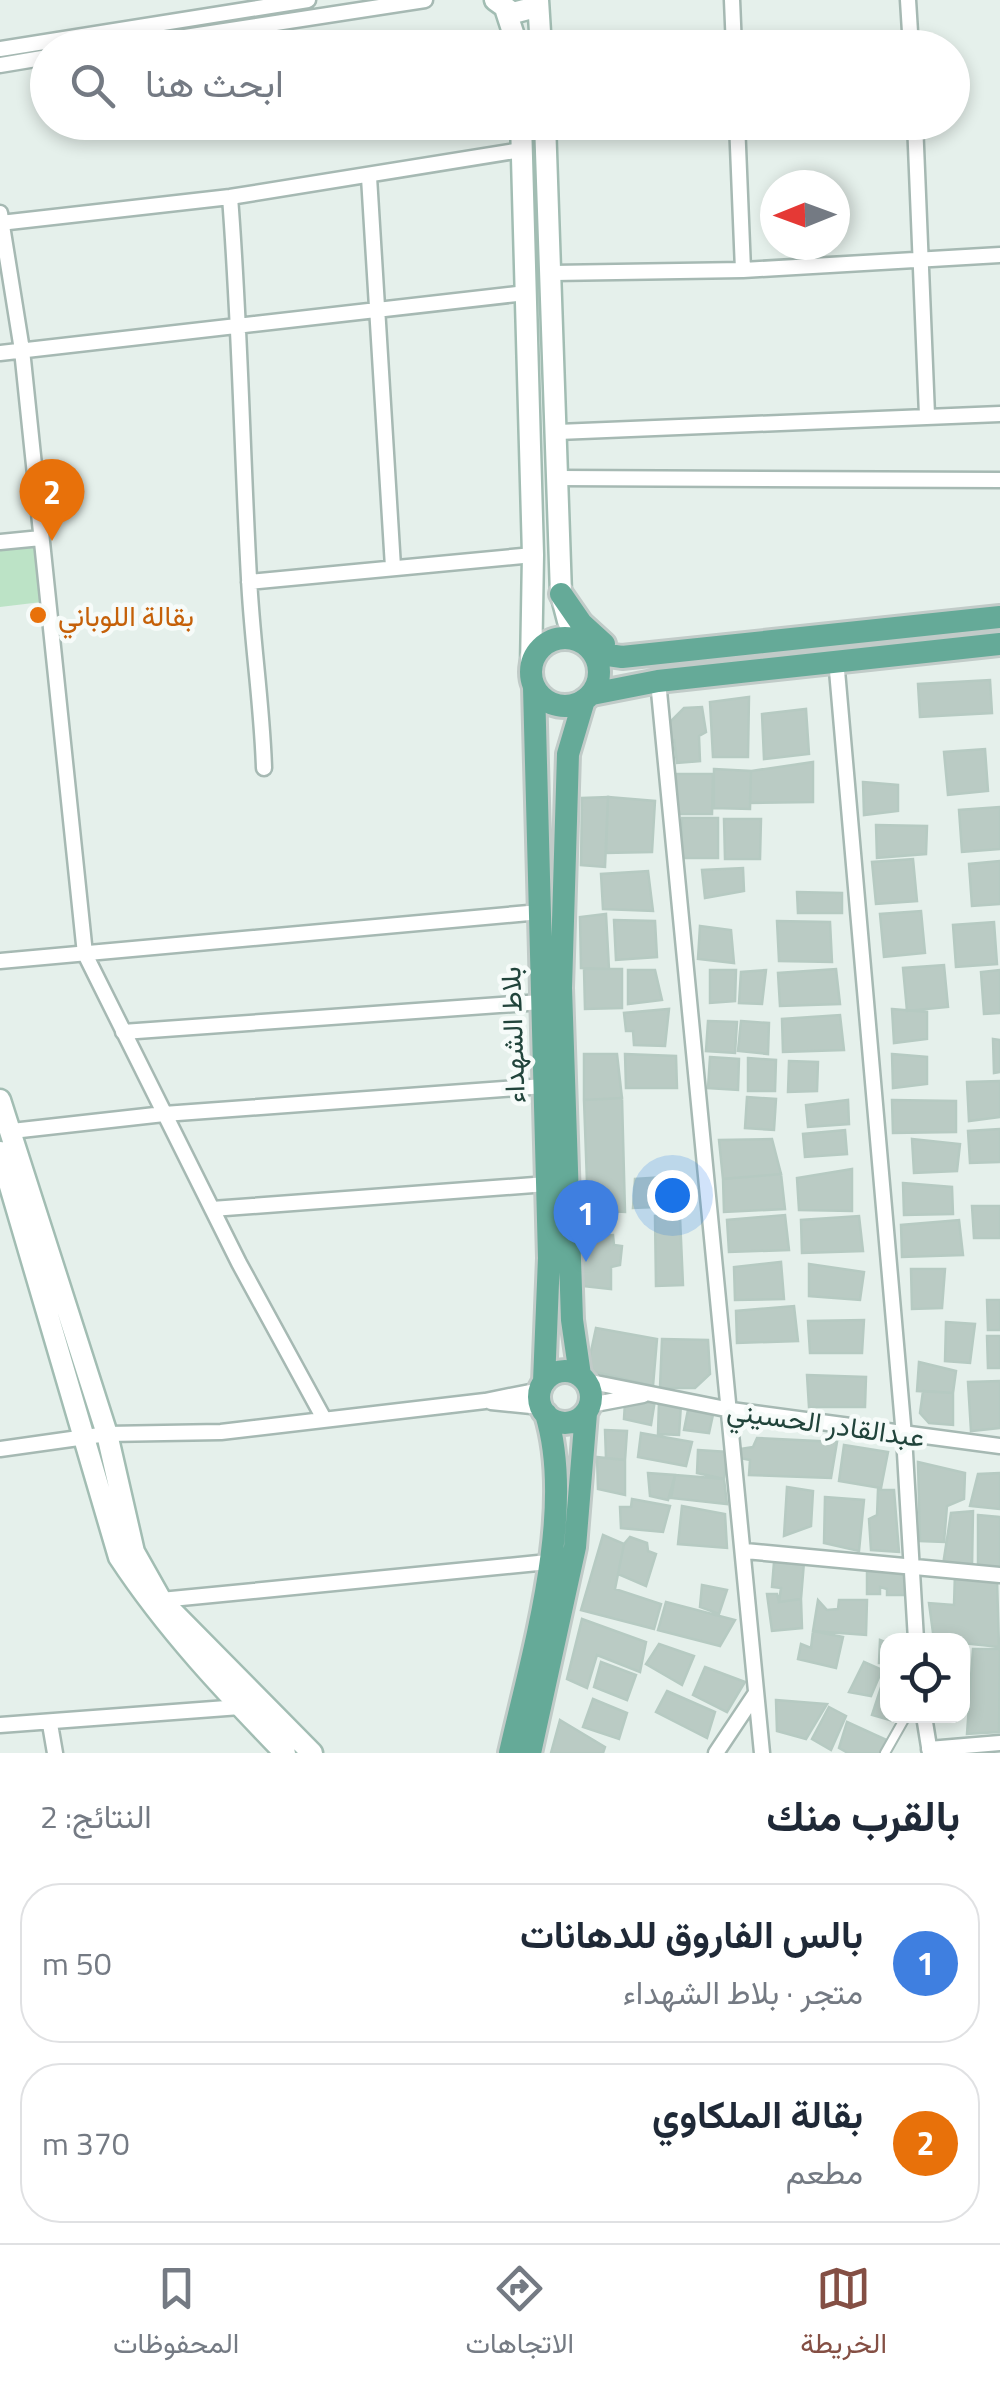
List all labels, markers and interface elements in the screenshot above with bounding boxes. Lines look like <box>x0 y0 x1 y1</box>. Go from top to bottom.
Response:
search box <box>30 30 970 140</box>
text: ابحث هنا <box>145 54 284 112</box>
icon: search <box>65 58 120 113</box>
north arrow <box>760 170 850 260</box>
pin: 2 <box>20 458 84 541</box>
place label: بقالة اللوباني <box>58 594 194 639</box>
marker: بقالة اللوباني <box>27 604 49 626</box>
street label: بلاط الشهداء <box>488 966 536 1104</box>
your location <box>647 1170 698 1221</box>
pin: 1 <box>554 1180 618 1262</box>
street label: عبدالقادر الحسيني <box>724 1388 928 1460</box>
map controls <box>880 1633 970 1723</box>
button: locate <box>880 1633 970 1723</box>
text: بالقرب منك <box>766 1783 960 1847</box>
text: النتائج: 2 <box>40 1792 152 1840</box>
text: بالس الفاروق للدهانات <box>520 1905 863 1963</box>
text: 50 m <box>42 1939 112 1987</box>
text: 1 <box>917 1939 934 1987</box>
text: متجر · بلاط الشهداء <box>623 1968 863 2016</box>
text: بقالة الملكاوي <box>652 2085 863 2143</box>
text: 370 m <box>42 2119 130 2167</box>
text: 2 <box>917 2119 934 2167</box>
text: مطعم <box>786 2148 863 2196</box>
tab: المحفوظات <box>113 2261 239 2368</box>
tab: الاتجاهات <box>465 2261 574 2368</box>
tab: الخريطة <box>800 2261 887 2368</box>

